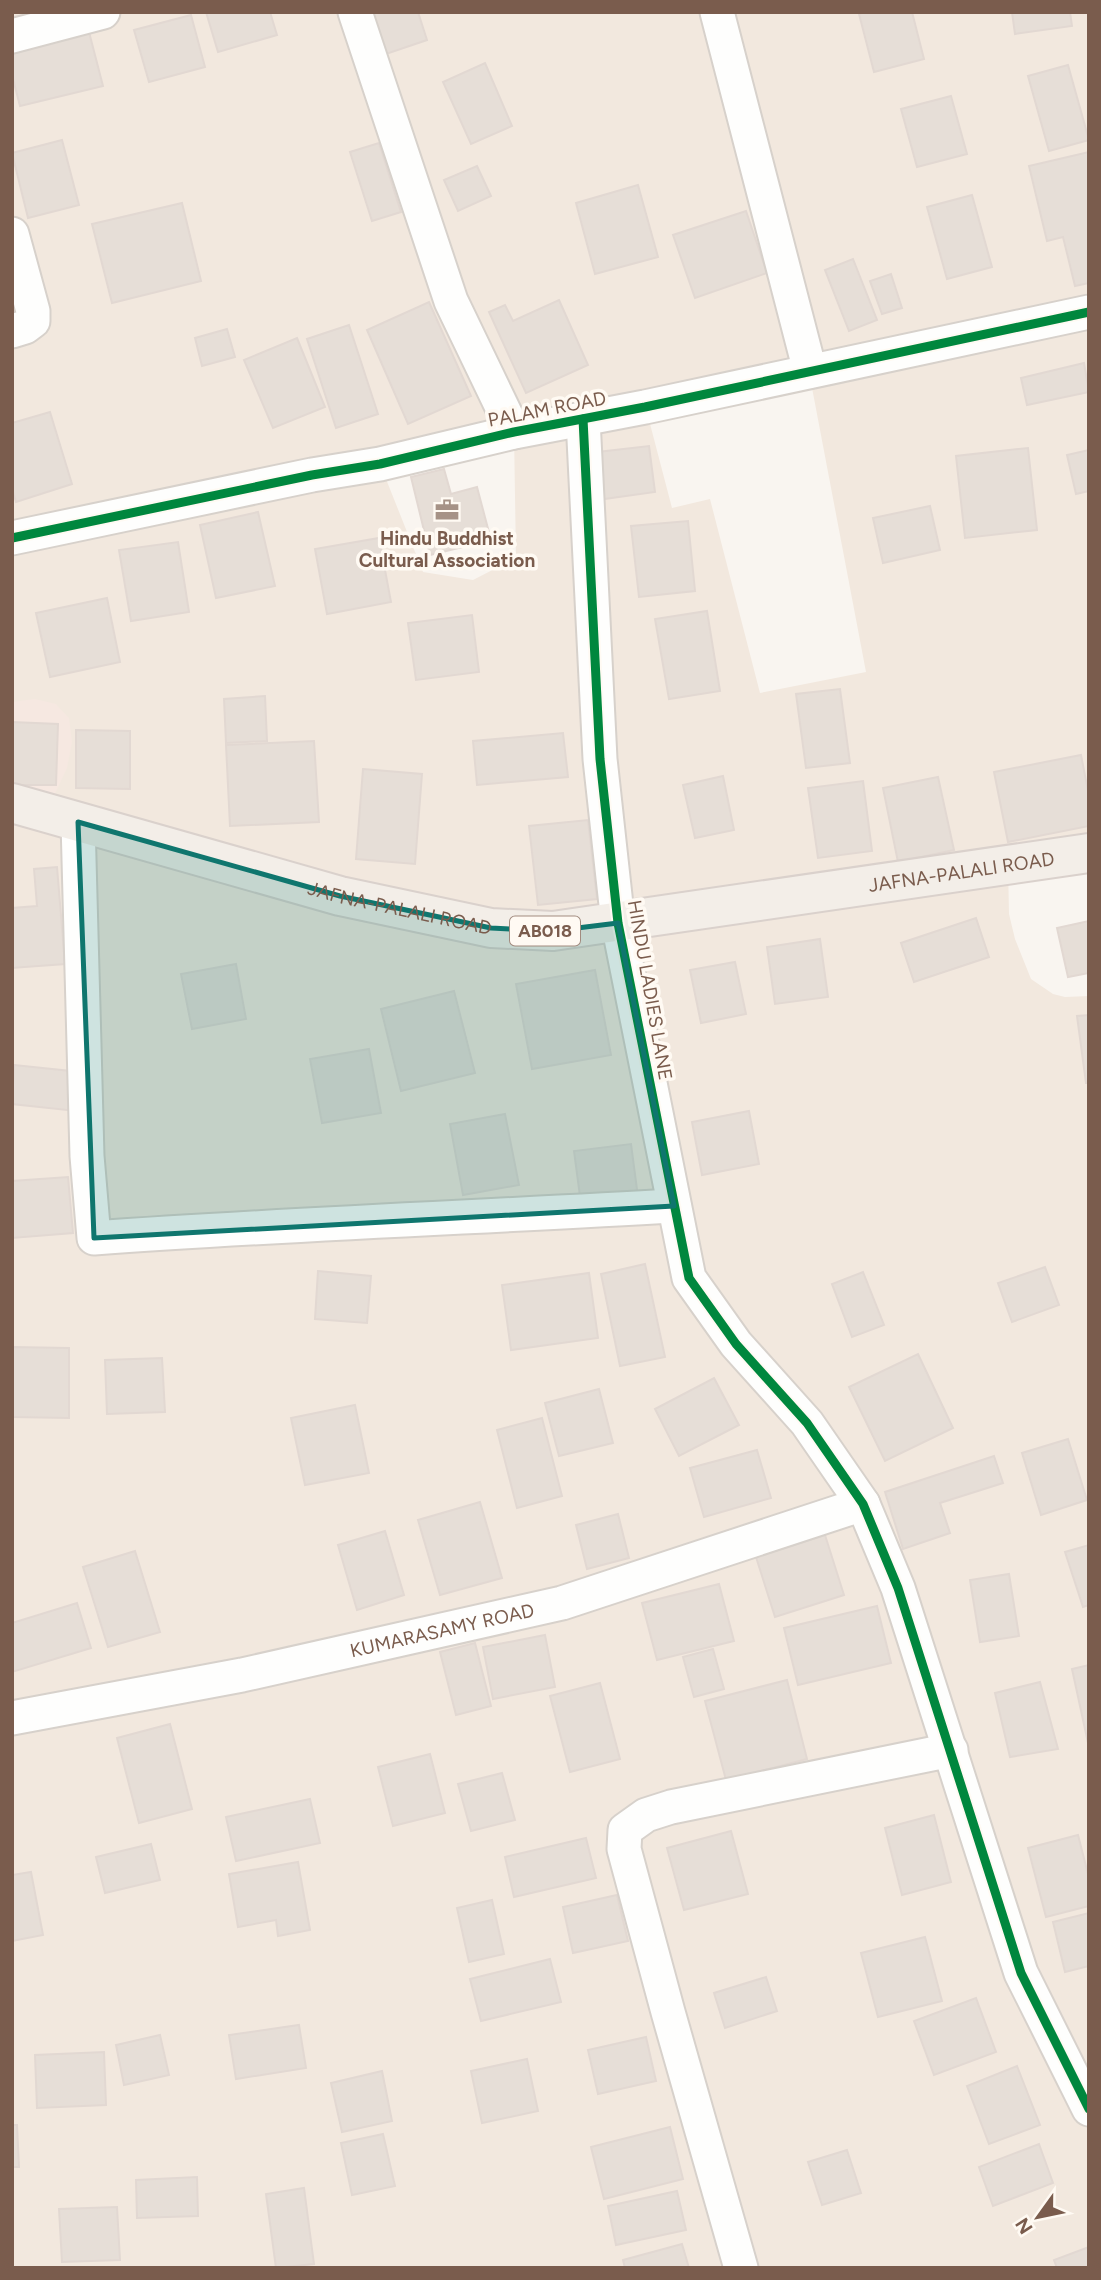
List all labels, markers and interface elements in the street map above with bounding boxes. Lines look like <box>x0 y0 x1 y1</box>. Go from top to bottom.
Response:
street label: PALAM ROAD <box>486 386 608 432</box>
office icon: Hindu Buddhist Cultural Association <box>433 496 461 524</box>
place label: Hindu Buddhist Cultural Association <box>359 527 535 572</box>
street label: JAFNA-PALALI ROAD <box>867 847 1056 896</box>
street label: JAFNA-PALALI ROAD <box>305 876 494 939</box>
street label: HINDU LADIES LANE <box>623 898 677 1082</box>
road number: AB018 <box>510 916 580 946</box>
street label: KUMARASAMY ROAD <box>348 1598 536 1662</box>
north arrow <box>1003 2182 1073 2252</box>
text: N <box>1011 2214 1038 2238</box>

